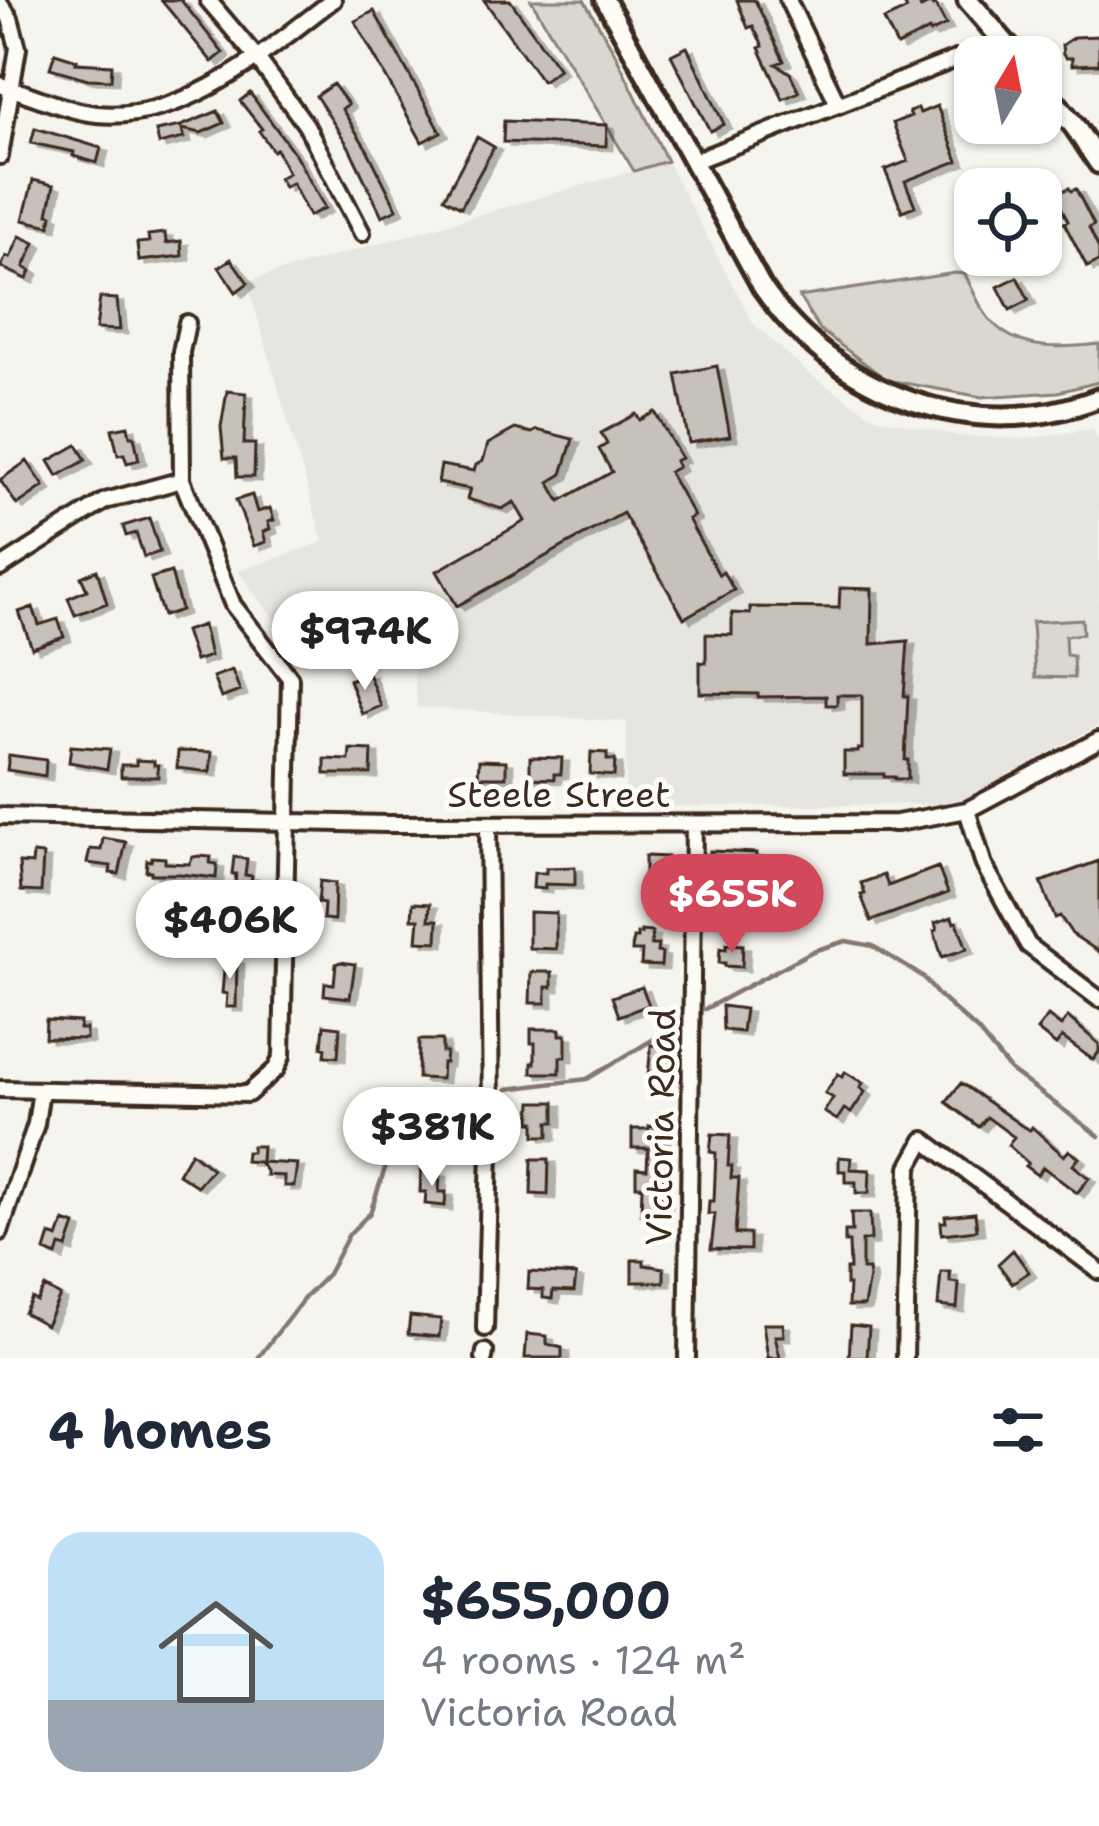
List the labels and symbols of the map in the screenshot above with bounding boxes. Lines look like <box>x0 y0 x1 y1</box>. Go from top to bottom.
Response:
north arrow <box>954 36 1062 144</box>
pin: $974K <box>281 591 449 693</box>
street label: Steele Street <box>447 770 671 819</box>
pin: $655K <box>648 854 816 956</box>
pin: $406K <box>146 880 314 982</box>
street label: Victoria Road <box>634 1008 687 1246</box>
pin: $381K <box>348 1087 516 1189</box>

